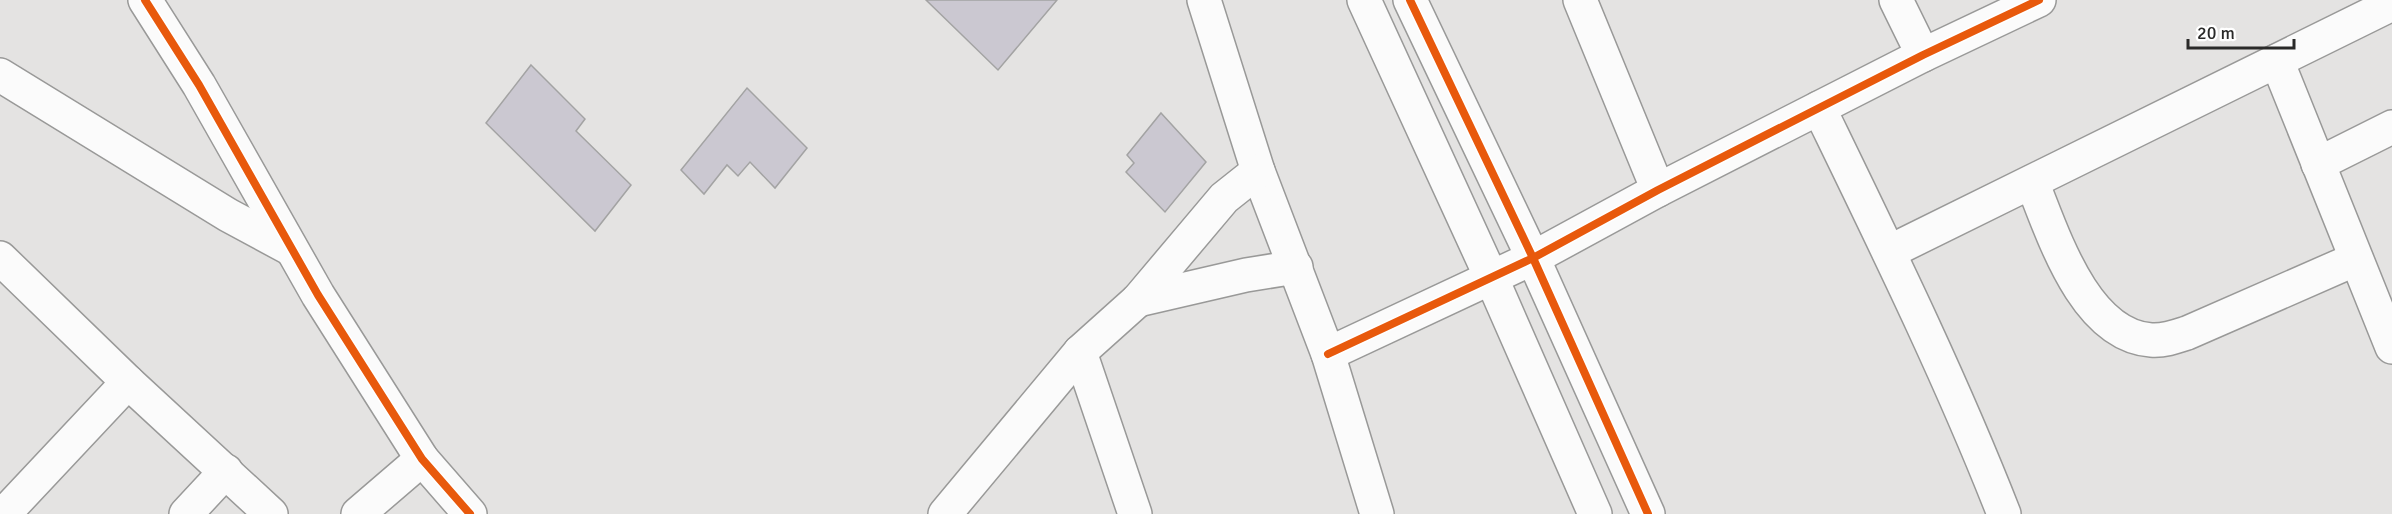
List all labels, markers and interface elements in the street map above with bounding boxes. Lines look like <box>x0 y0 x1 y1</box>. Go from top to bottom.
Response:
scale bar <box>2188 12 2294 50</box>
text: 20 m <box>2197 22 2235 44</box>

